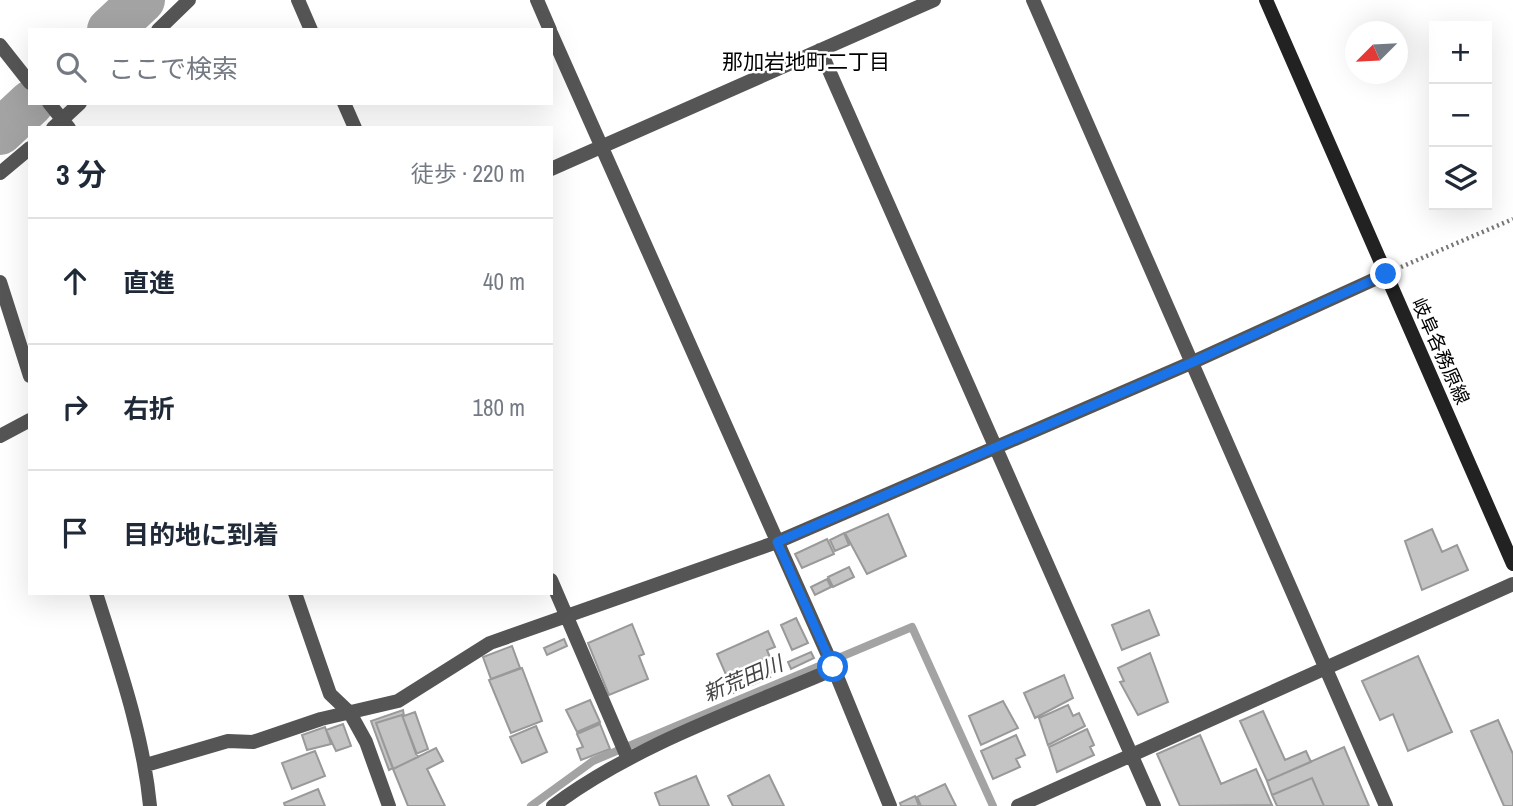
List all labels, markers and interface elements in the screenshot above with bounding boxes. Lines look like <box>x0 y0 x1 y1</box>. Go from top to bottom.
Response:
north arrow <box>1345 21 1408 84</box>
map controls <box>1429 21 1492 210</box>
button: + <box>1429 21 1492 84</box>
search box <box>28 28 553 105</box>
district label: 那加岩地町二丁目 <box>722 47 890 76</box>
icon: search <box>52 48 90 86</box>
text: ここで検索 <box>108 51 238 86</box>
button: − <box>1429 84 1492 147</box>
button: layers <box>1429 147 1492 210</box>
text: 3 分 <box>56 154 107 194</box>
text: 徒歩 · 220 m <box>411 158 525 189</box>
route end <box>1370 258 1401 289</box>
icon: ahead <box>56 262 94 300</box>
text: 直進 <box>123 265 175 300</box>
text: 40 m <box>483 266 525 297</box>
street label: 岐阜各務原線 <box>1406 294 1476 408</box>
icon: right <box>56 388 94 426</box>
text: 右折 <box>123 391 175 426</box>
text: 180 m <box>473 392 525 423</box>
icon: arrive <box>56 514 94 552</box>
text: 目的地に到着 <box>123 517 279 552</box>
water label: 新荒田川 <box>698 648 789 708</box>
route start <box>817 651 848 682</box>

